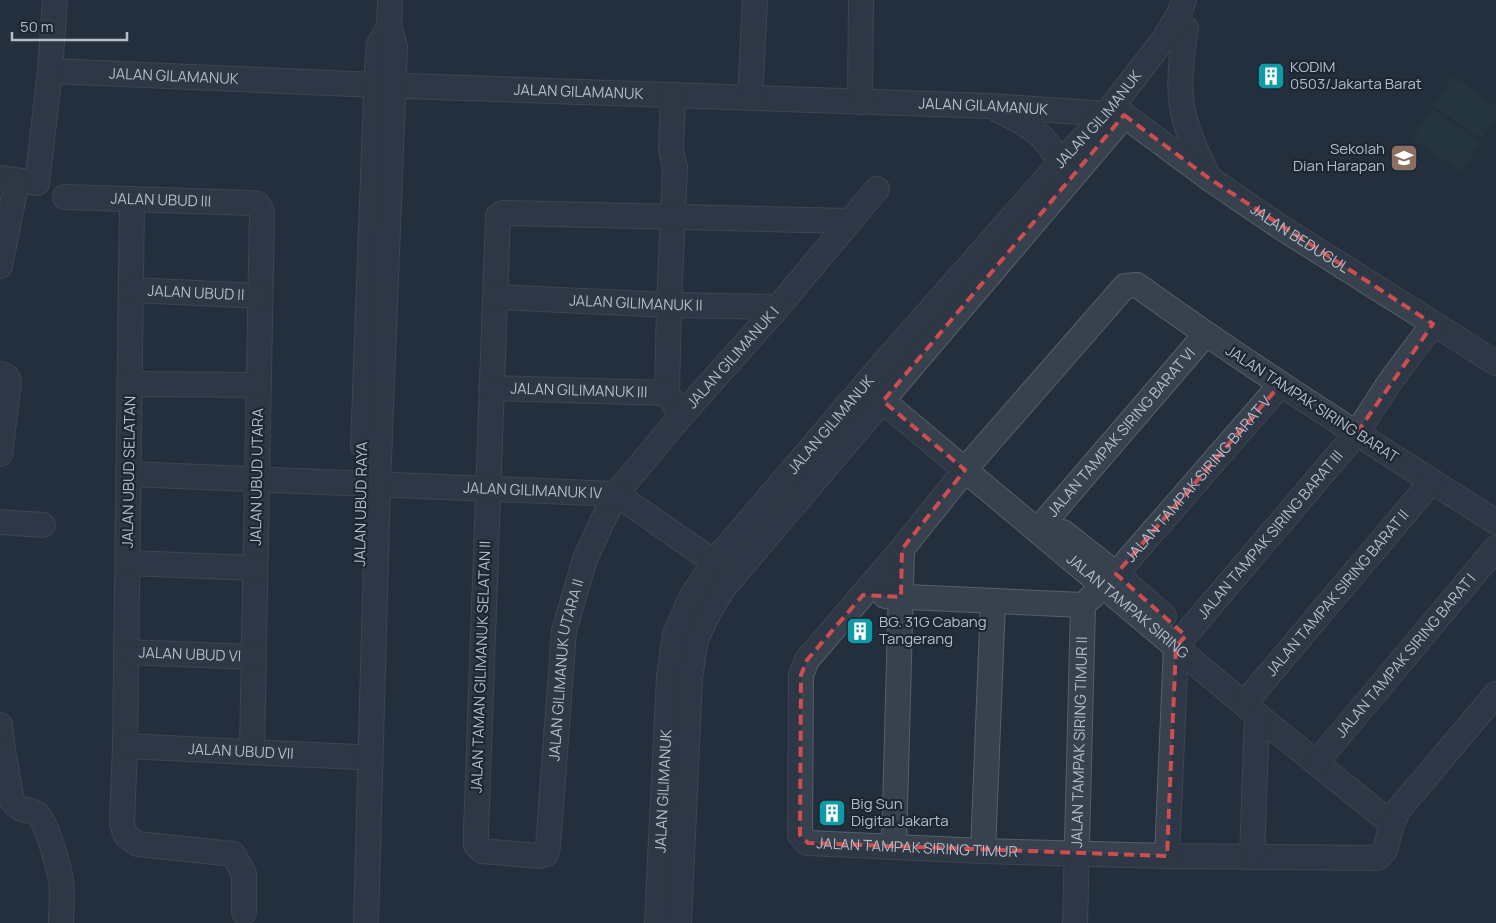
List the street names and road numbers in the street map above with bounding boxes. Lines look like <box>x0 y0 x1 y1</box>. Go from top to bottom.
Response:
street label: JALAN GILAMANUK <box>109 63 239 89</box>
street label: JALAN GILIMANUK <box>1049 66 1146 173</box>
street label: JALAN GILAMANUK <box>513 79 644 104</box>
street label: JALAN GILAMANUK <box>918 93 1049 120</box>
street label: JALAN UBUD III <box>110 187 212 212</box>
street label: JALAN BEDUGUL <box>1246 199 1354 278</box>
street label: JALAN UBUD II <box>147 280 245 305</box>
street label: JALAN GILIMANUK II <box>569 289 703 316</box>
street label: JALAN GILIMANUK I <box>681 302 784 413</box>
street label: JALAN TAMPAK SIRING BARAT <box>1222 340 1403 467</box>
street label: JALAN TAMPAK SIRING BARAT VI <box>1043 345 1199 521</box>
street label: JALAN GILIMANUK <box>782 371 879 478</box>
street label: JALAN GILIMANUK III <box>510 378 648 402</box>
street label: JALAN TAMPAK SIRING BARAT V <box>1121 392 1275 566</box>
street label: JALAN UBUD SELATAN <box>117 396 140 548</box>
street label: JALAN UBUD UTARA <box>245 408 268 546</box>
street label: JALAN UBUD RAYA <box>349 441 372 567</box>
street label: JALAN TAMPAK SIRING BARAT III <box>1195 447 1347 623</box>
street label: JALAN GILIMANUK IV <box>463 477 603 503</box>
street label: JALAN TAMAN GILIMANUK SELATAN II <box>466 541 495 793</box>
street label: JALAN TAMPAK SIRING <box>1062 549 1194 664</box>
street label: JALAN TAMPAK SIRING BARAT II <box>1331 569 1480 742</box>
street label: JALAN TAMPAK SIRING BARAT I <box>1332 570 1480 742</box>
street label: JALAN GILIMANUK UTARA II <box>543 576 589 762</box>
street label: JALAN TAMPAK SIRING TIMUR II <box>1066 636 1092 848</box>
street label: JALAN UBUD VI <box>138 642 242 666</box>
street label: JALAN GILIMANUK <box>649 729 676 853</box>
street label: JALAN UBUD VII <box>187 738 294 764</box>
street label: JALAN TAMPAK SIRING TIMUR <box>816 832 1018 862</box>

